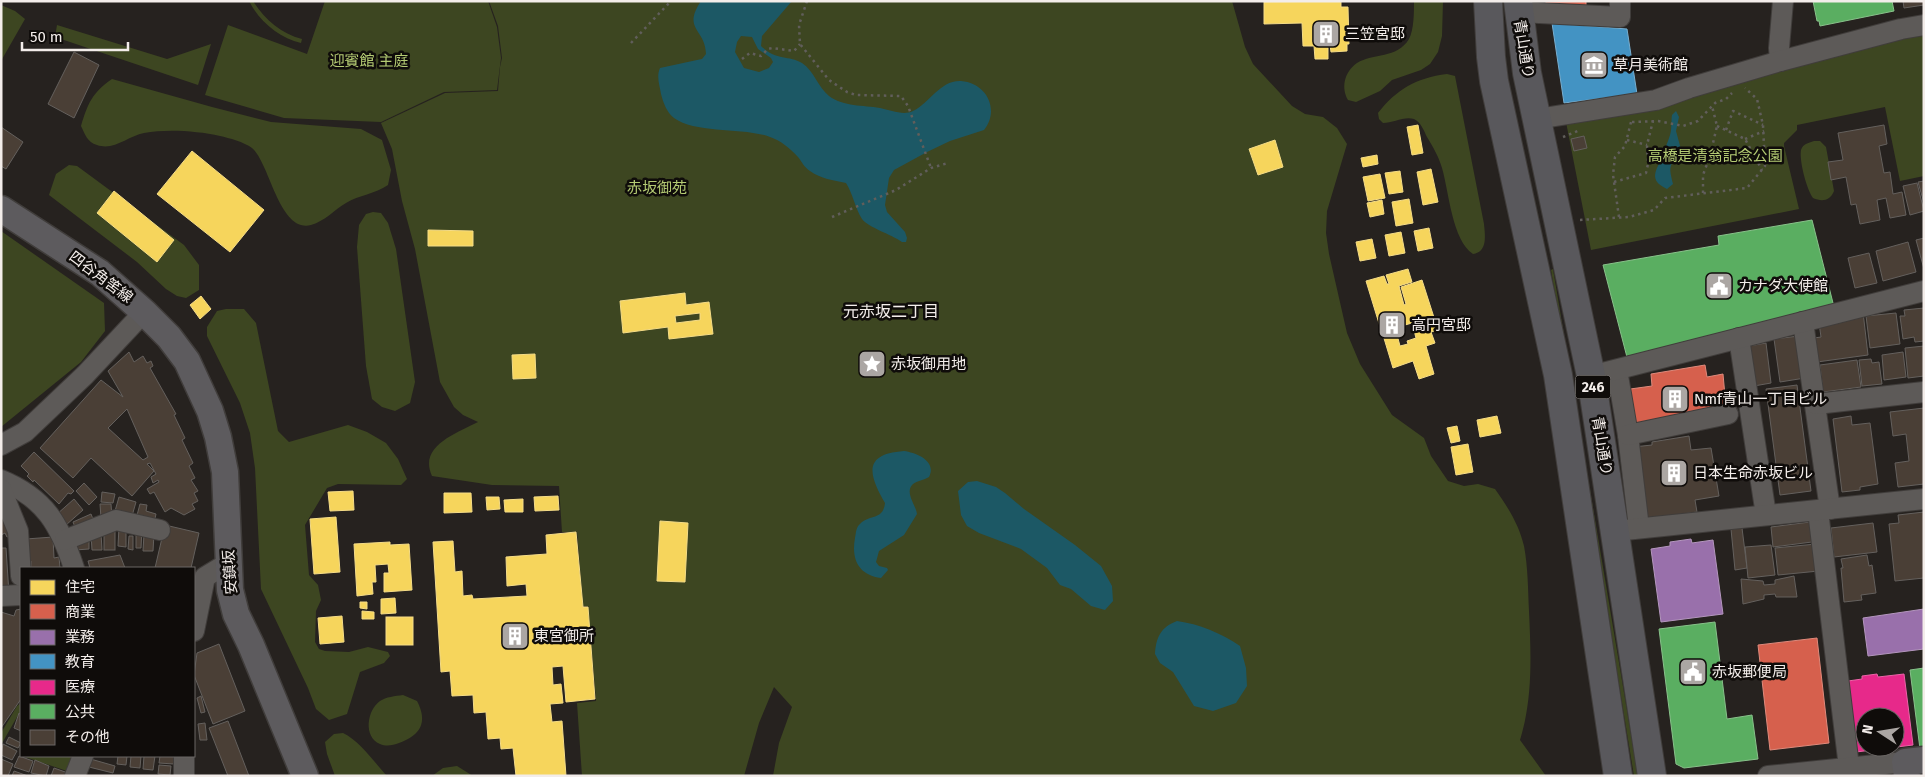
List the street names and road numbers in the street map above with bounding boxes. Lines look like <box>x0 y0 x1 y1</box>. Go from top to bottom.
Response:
street label: 青山通り <box>1510 18 1538 80</box>
street label: 四谷角筈線 <box>66 247 136 307</box>
road number: 246 <box>1576 376 1610 398</box>
street label: 青山通り <box>1588 415 1616 477</box>
street label: 安鎮坂 <box>219 549 241 595</box>

